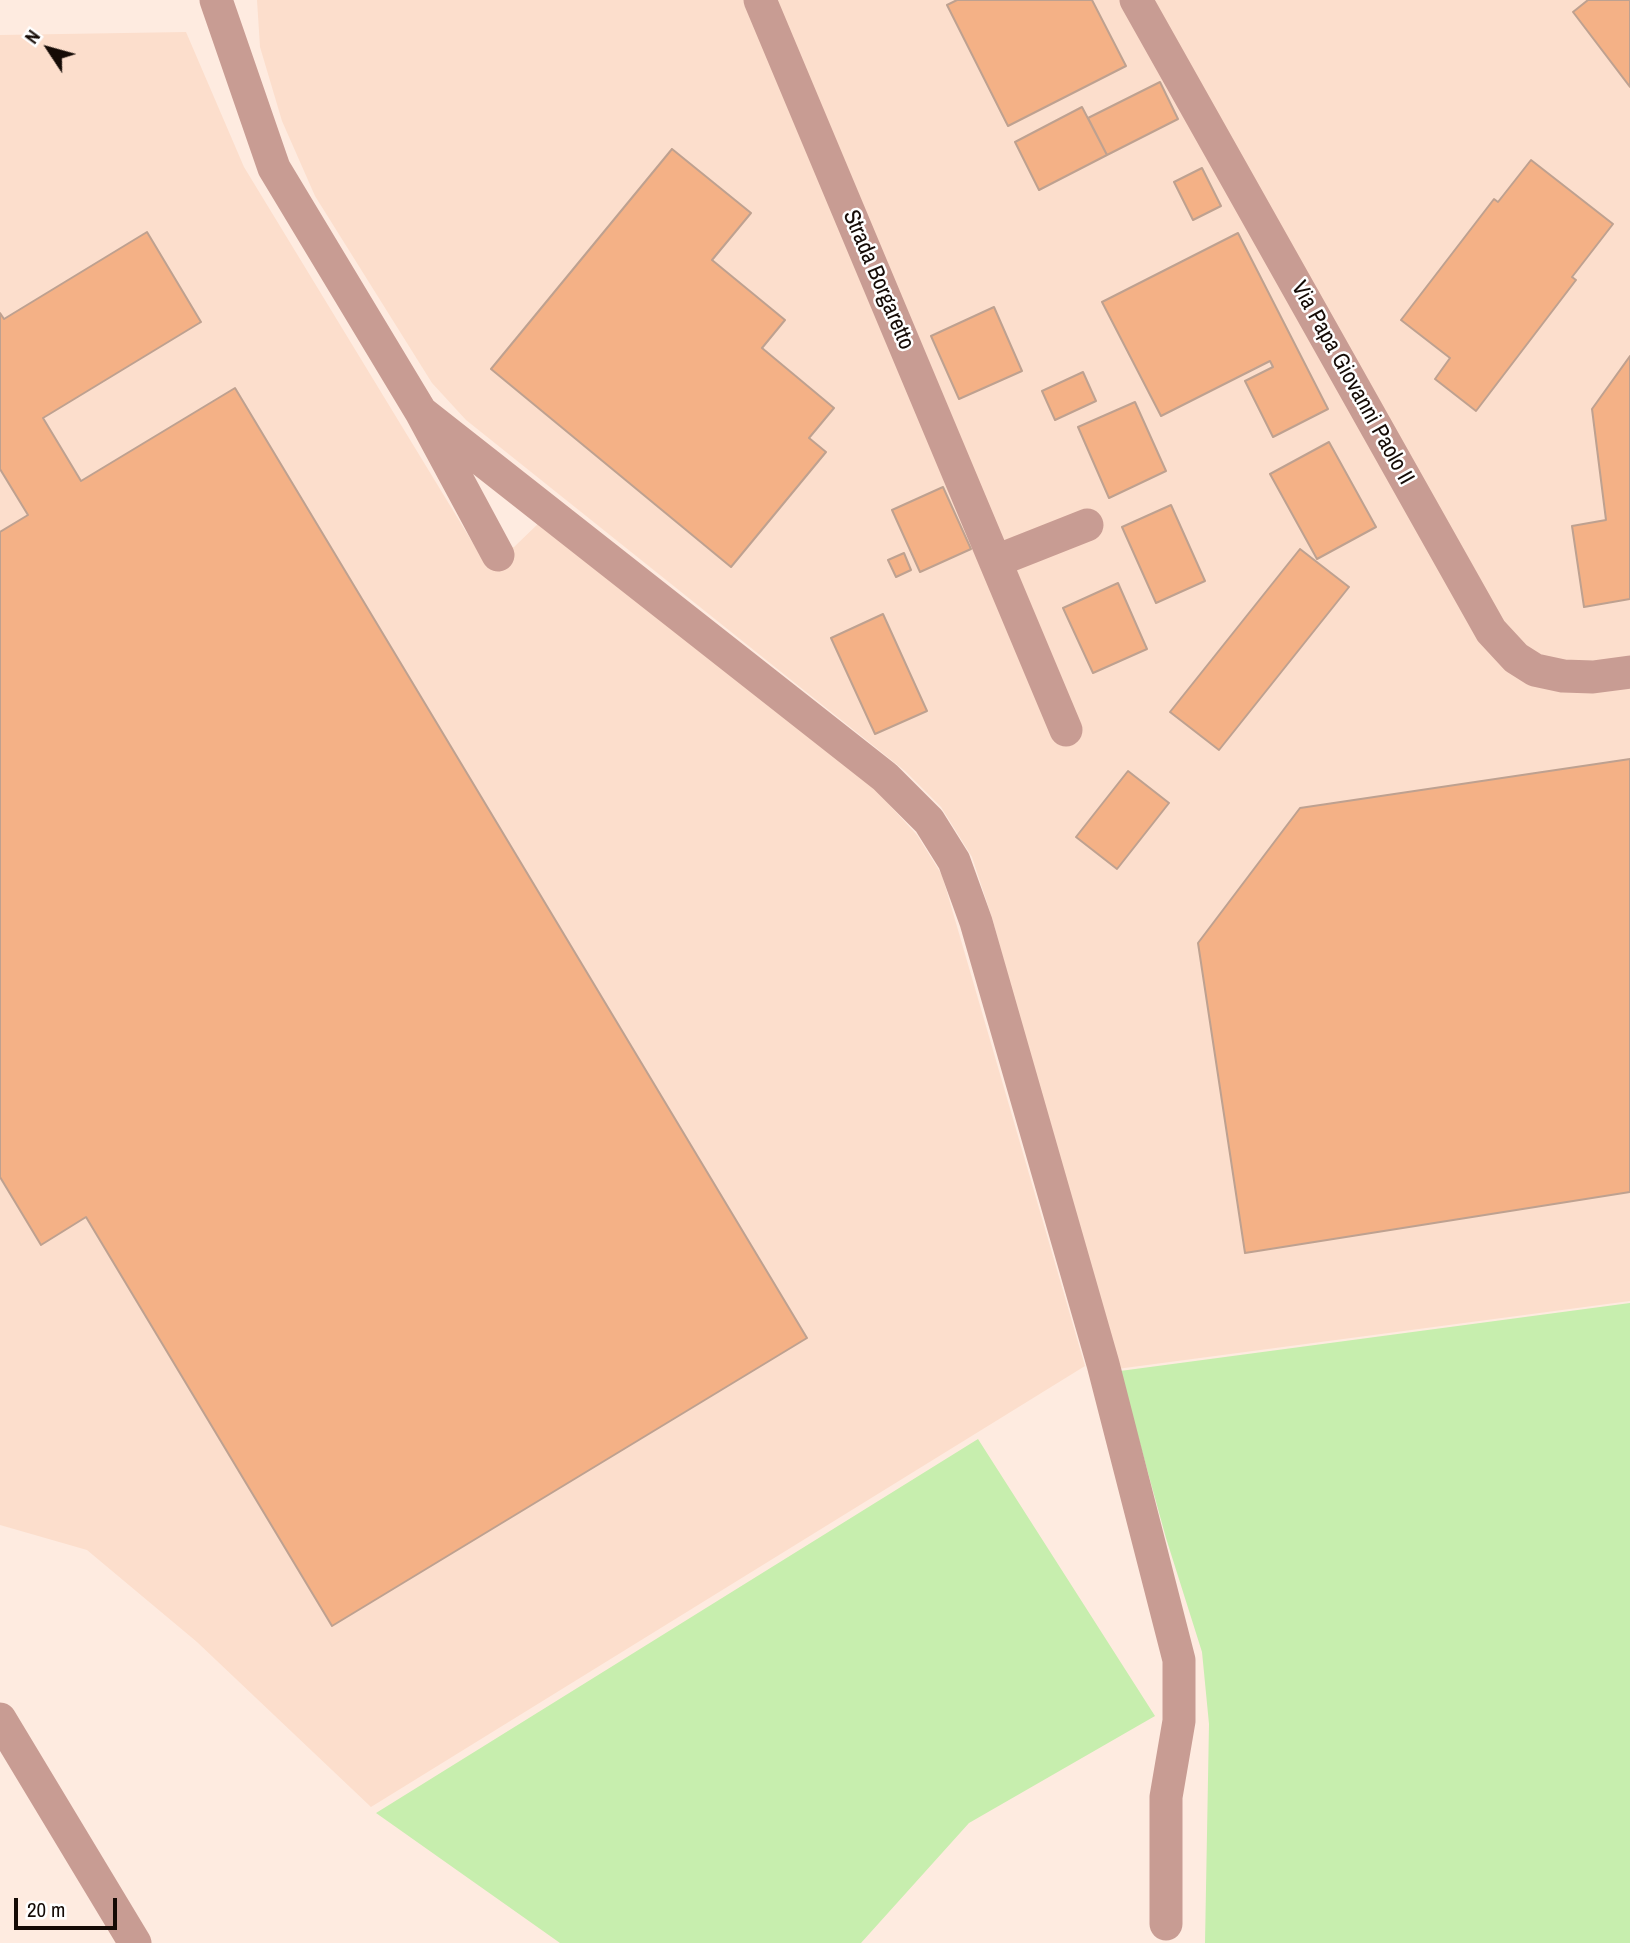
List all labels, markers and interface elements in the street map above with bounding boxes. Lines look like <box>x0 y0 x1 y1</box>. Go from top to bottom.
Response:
north arrow <box>14 14 84 84</box>
text: N <box>18 24 46 49</box>
street label: Strada Borgaretto <box>836 206 920 354</box>
street label: Via Papa Giovanni Paolo II <box>1285 276 1419 490</box>
scale bar <box>18 1884 121 1928</box>
text: 20 m <box>27 1895 65 1924</box>

